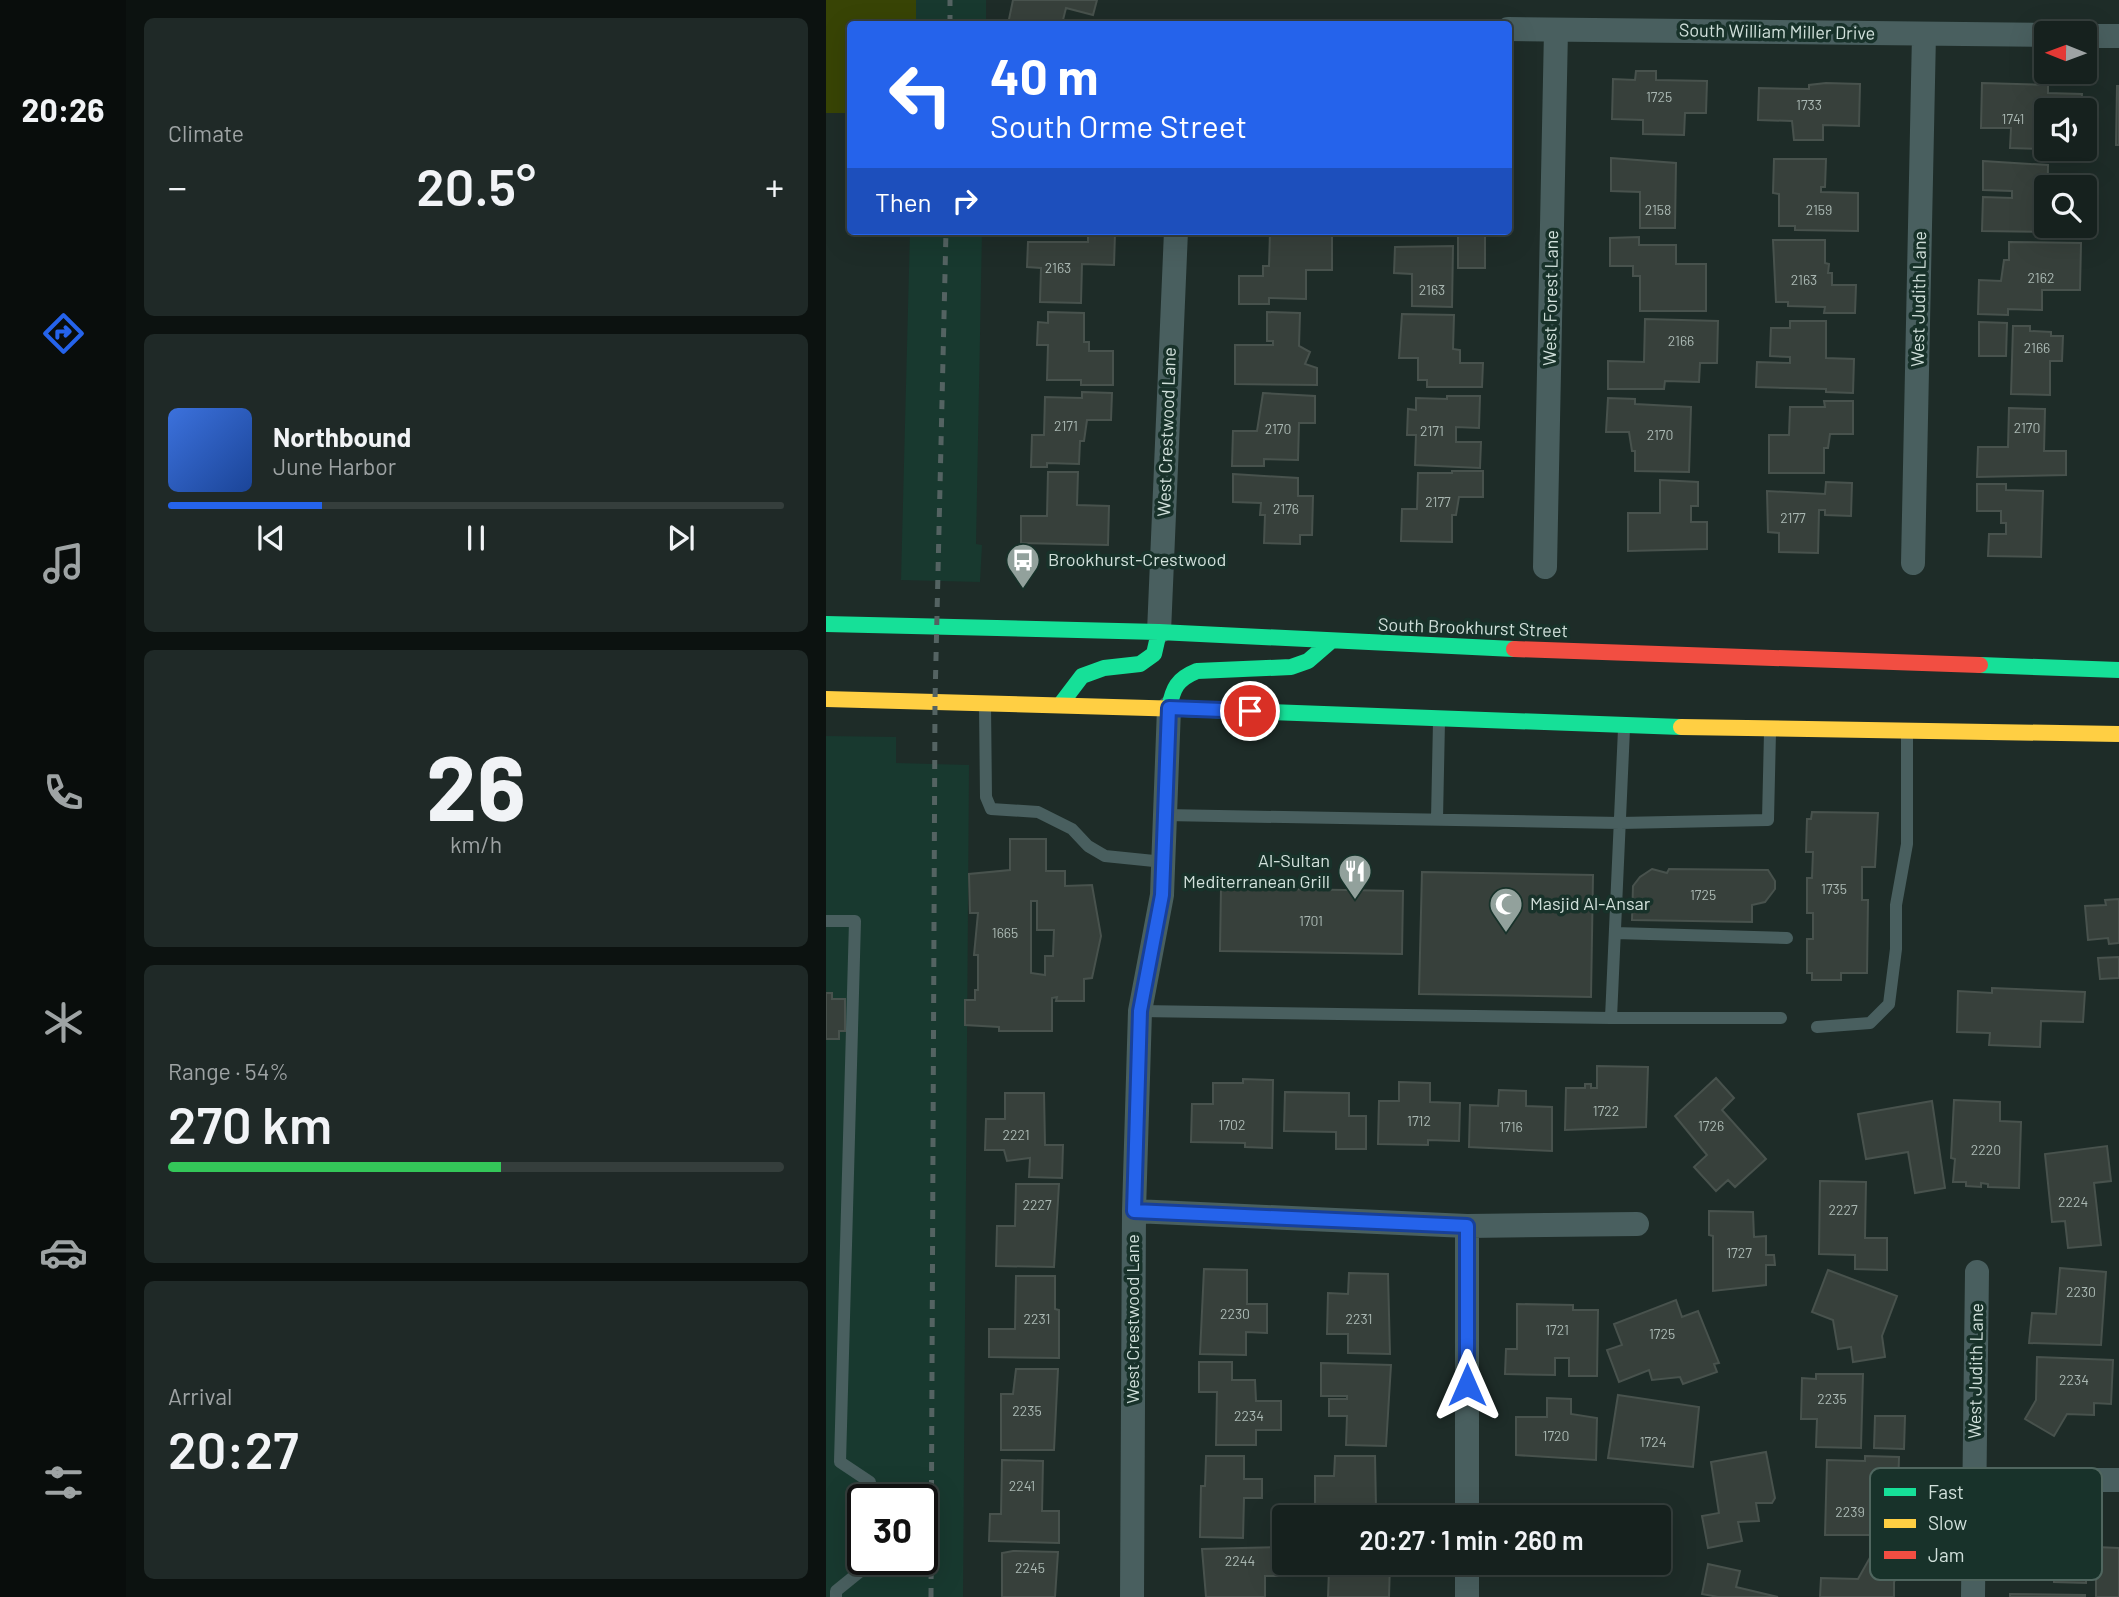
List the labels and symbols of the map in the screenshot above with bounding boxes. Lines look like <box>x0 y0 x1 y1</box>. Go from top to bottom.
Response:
street label: South William Miller Drive <box>1679 18 1875 44</box>
north arrow <box>2034 21 2096 84</box>
house number: 1725 <box>1646 88 1672 105</box>
house number: 1733 <box>1796 96 1822 113</box>
house number: 1741 <box>2002 110 2024 127</box>
house number: 2158 <box>1645 201 1671 218</box>
house number: 2159 <box>1806 201 1832 218</box>
street label: West Forest Lane <box>1538 230 1562 366</box>
street label: West Judith Lane <box>1906 231 1930 367</box>
house number: 2163 <box>1045 259 1071 276</box>
house number: 2162 <box>2028 269 2054 286</box>
house number: 2163 <box>1791 271 1817 288</box>
house number: 2163 <box>1419 281 1445 298</box>
house number: 2166 <box>1668 332 1694 349</box>
house number: 2166 <box>2024 339 2050 356</box>
street label: West Crestwood Lane <box>1152 347 1180 517</box>
house number: 2171 <box>1054 417 1078 434</box>
house number: 2170 <box>2014 419 2040 436</box>
house number: 2170 <box>1265 420 1291 437</box>
house number: 2171 <box>1420 422 1444 439</box>
house number: 2170 <box>1647 426 1673 443</box>
house number: 2177 <box>1425 493 1451 510</box>
house number: 2176 <box>1273 500 1299 517</box>
house number: 2177 <box>1780 509 1806 526</box>
bus stop icon: Brookhurst-Crestwood <box>1004 541 1042 590</box>
place label: Brookhurst-Crestwood <box>1048 548 1226 570</box>
street label: South Brookhurst Street <box>1378 613 1568 641</box>
pin <box>1220 681 1280 741</box>
place label: Al-Sultan Mediterranean Grill <box>1183 849 1330 892</box>
restaurant icon: Al-Sultan Mediterranean Grill <box>1336 852 1374 901</box>
house number: 1735 <box>1821 880 1847 897</box>
mosque icon: Masjid Al-Ansar <box>1487 885 1525 934</box>
house number: 1725 <box>1690 886 1716 903</box>
place label: Masjid Al-Ansar <box>1530 892 1651 914</box>
house number: 1701 <box>1299 912 1323 929</box>
house number: 1665 <box>992 924 1018 941</box>
house number: 1722 <box>1593 1102 1619 1119</box>
house number: 1712 <box>1407 1112 1431 1129</box>
house number: 1702 <box>1219 1116 1245 1133</box>
house number: 1726 <box>1698 1117 1724 1134</box>
house number: 1716 <box>1499 1118 1523 1135</box>
house number: 2221 <box>1002 1126 1030 1143</box>
house number: 2220 <box>1971 1141 2001 1158</box>
house number: 2224 <box>2058 1193 2088 1210</box>
house number: 2227 <box>1022 1196 1052 1213</box>
house number: 2227 <box>1828 1201 1858 1218</box>
street label: West Crestwood Lane <box>1121 1234 1143 1404</box>
house number: 1727 <box>1726 1244 1752 1261</box>
house number: 2230 <box>2066 1283 2096 1300</box>
street label: West Judith Lane <box>1963 1303 1987 1439</box>
house number: 2230 <box>1220 1305 1250 1322</box>
house number: 2231 <box>1024 1310 1050 1327</box>
house number: 2231 <box>1346 1310 1372 1327</box>
house number: 1721 <box>1545 1321 1569 1338</box>
house number: 1725 <box>1649 1325 1675 1342</box>
position arrow <box>1430 1348 1504 1422</box>
house number: 2234 <box>2059 1371 2089 1388</box>
house number: 2235 <box>1817 1390 1847 1407</box>
house number: 2235 <box>1012 1402 1042 1419</box>
house number: 2234 <box>1234 1407 1264 1424</box>
house number: 1720 <box>1543 1427 1569 1444</box>
house number: 1724 <box>1640 1433 1666 1450</box>
legend <box>1870 1468 2102 1580</box>
house number: 2241 <box>1009 1477 1035 1494</box>
text: Fast <box>1928 1480 1964 1503</box>
speed limit sign: 30 <box>847 1484 938 1575</box>
house number: 2239 <box>1835 1503 1865 1520</box>
text: Slow <box>1928 1511 1967 1534</box>
text: Jam <box>1928 1543 1964 1566</box>
house number: 2244 <box>1225 1552 1255 1569</box>
house number: 2245 <box>1015 1559 1045 1576</box>

